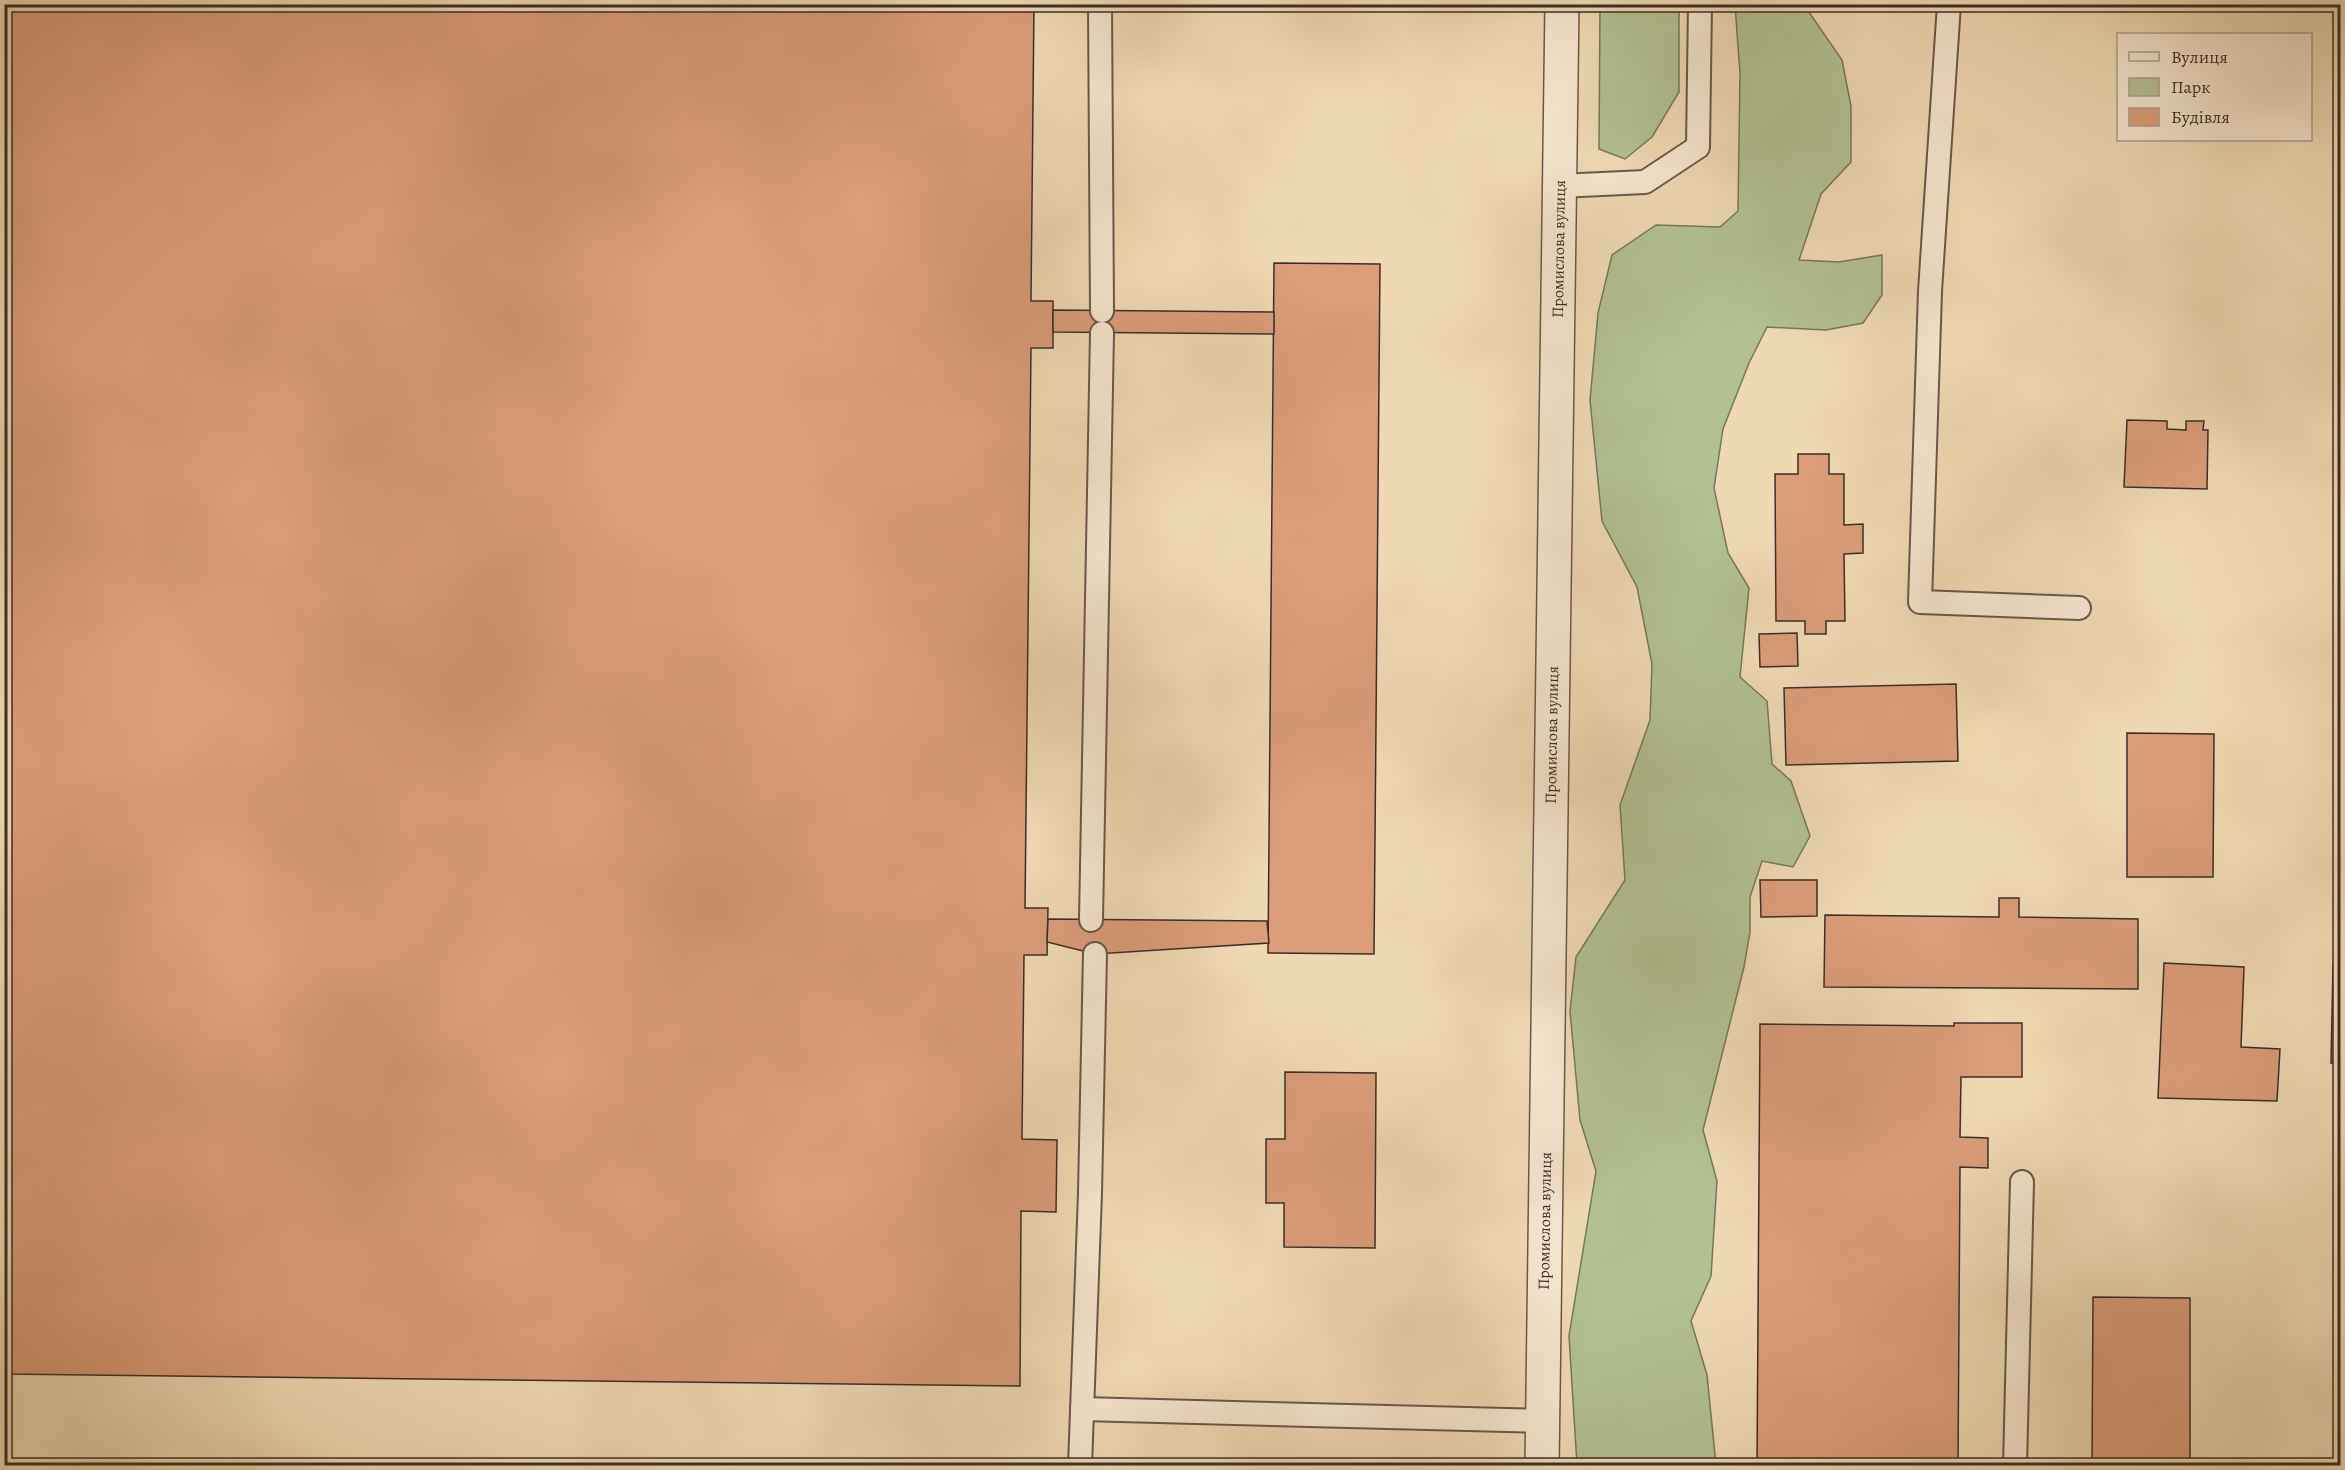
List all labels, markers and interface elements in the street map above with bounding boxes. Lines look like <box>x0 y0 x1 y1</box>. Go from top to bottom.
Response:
legend <box>2117 33 2312 141</box>
text: Вулиця <box>2171 45 2228 69</box>
text: Парк <box>2171 75 2211 99</box>
text: Будівля <box>2171 105 2230 129</box>
street label: Промислова вулиця <box>1547 180 1571 318</box>
street label: Промислова вулиця <box>1540 666 1564 804</box>
street label: Промислова вулиця <box>1533 1152 1557 1290</box>

